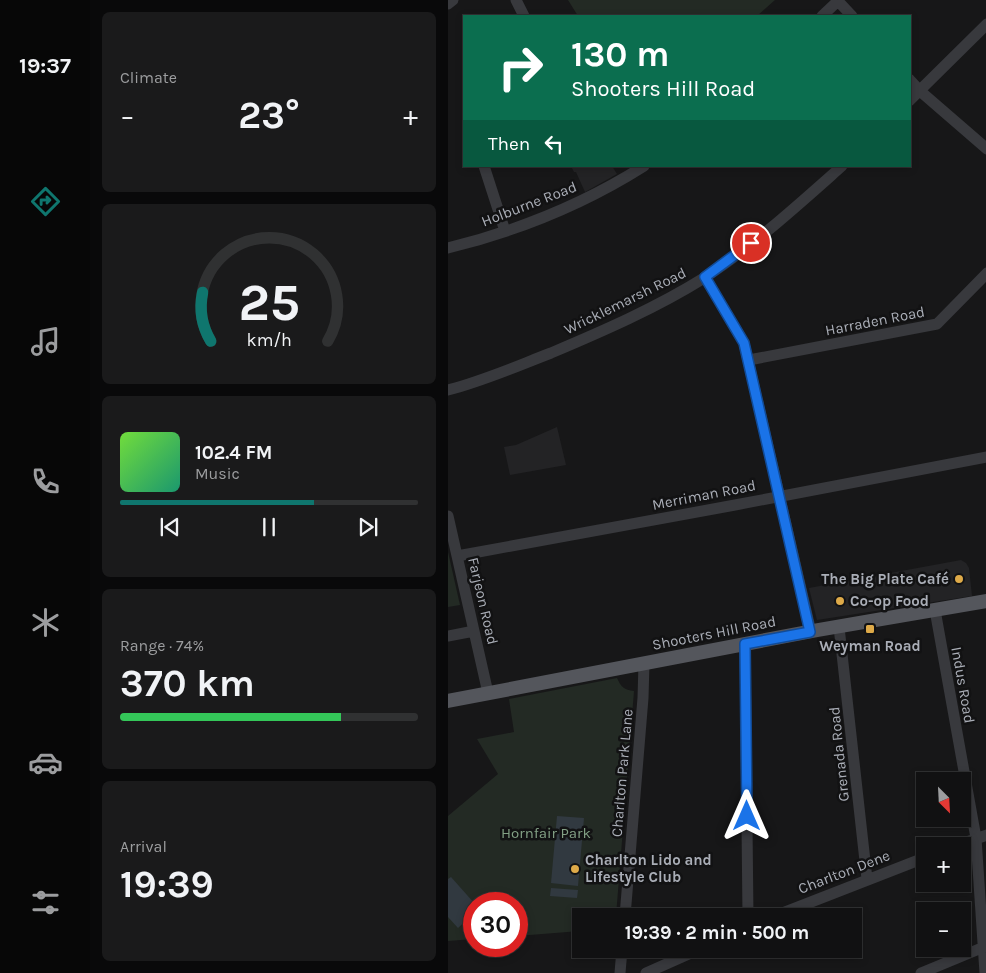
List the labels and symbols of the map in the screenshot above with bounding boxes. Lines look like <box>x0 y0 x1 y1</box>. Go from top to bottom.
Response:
street label: Holburne Road <box>479 178 579 230</box>
pin <box>730 222 772 264</box>
street label: Wricklemarsh Road <box>561 264 689 338</box>
street label: Harraden Road <box>824 303 926 339</box>
street label: Merriman Road <box>651 476 757 514</box>
street label: Farjeon Road <box>464 556 502 646</box>
place label: The Big Plate Café <box>821 570 949 588</box>
marker: The Big Plate Café <box>953 573 965 585</box>
place label: Co-op Food <box>850 592 929 610</box>
marker: Co-op Food <box>834 595 846 607</box>
street label: Shooters Hill Road <box>651 612 777 654</box>
marker: Weyman Road <box>864 623 876 635</box>
place label: Weyman Road <box>819 637 921 655</box>
street label: Indus Road <box>947 645 979 725</box>
street label: Grenada Road <box>825 706 853 802</box>
street label: Charlton Park Lane <box>607 708 637 838</box>
north arrow <box>916 772 970 828</box>
position arrow <box>720 789 772 841</box>
park label: Hornfair Park <box>501 824 591 842</box>
street label: Charlton Dene <box>796 846 892 898</box>
place label: Charlton Lido and Lifestyle Club <box>585 851 712 886</box>
marker: Charlton Lido and Lifestyle Club <box>569 863 581 875</box>
speed limit sign: 30 <box>463 892 528 957</box>

